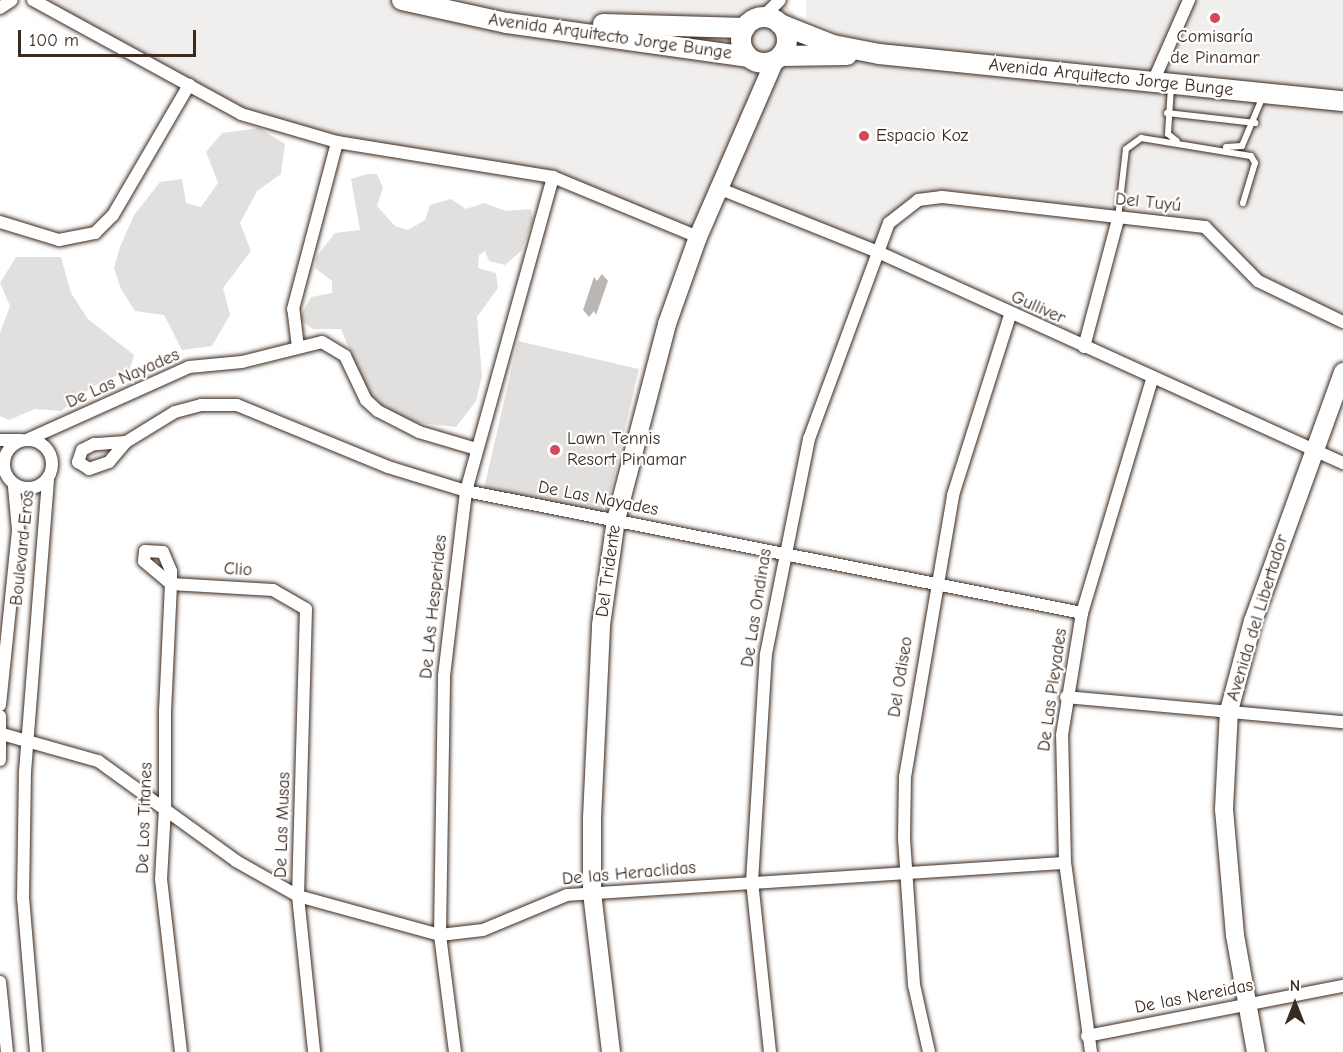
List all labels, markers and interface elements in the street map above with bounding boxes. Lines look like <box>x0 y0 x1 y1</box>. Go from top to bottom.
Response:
street label: Avenida Arquitecto Jorge Bunge <box>487 9 733 65</box>
marker: Comisaría de Pinamar <box>1208 11 1222 25</box>
scale bar <box>21 18 200 56</box>
place label: Comisaría de Pinamar <box>1170 27 1260 70</box>
text: 100 m <box>29 30 79 51</box>
street label: Avenida Arquitecto Jorge Bunge <box>988 54 1234 102</box>
place label: Espacio Koz <box>876 125 968 147</box>
marker: Espacio Koz <box>857 129 871 143</box>
street label: Del Tuyú <box>1114 189 1182 217</box>
street label: Gulliver <box>1007 286 1069 330</box>
street label: De Las Nayades <box>63 344 183 414</box>
place label: Lawn Tennis Resort Pinamar <box>567 429 687 472</box>
marker: Lawn Tennis Resort Pinamar <box>548 443 562 457</box>
street label: De Las Nayades <box>536 477 660 521</box>
street label: Boulevard Eros <box>6 489 40 607</box>
street label: Del Tridente <box>592 523 626 619</box>
street label: Avenida del Libertador <box>1222 532 1294 704</box>
street label: De LAs Hesperides <box>416 534 452 680</box>
street label: De Las Ondinas <box>737 547 777 669</box>
street label: Clio <box>223 558 253 582</box>
street label: De Las Pleyades <box>1034 627 1072 753</box>
street label: Del Odiseo <box>884 635 918 719</box>
street label: De Los Titanes <box>132 762 158 874</box>
street label: De Las Musas <box>270 771 296 879</box>
street label: De las Heraclidas <box>561 857 697 891</box>
north arrow <box>1265 974 1325 1034</box>
street label: De las Nereidas <box>1133 975 1255 1019</box>
text: N <box>1290 977 1300 995</box>

